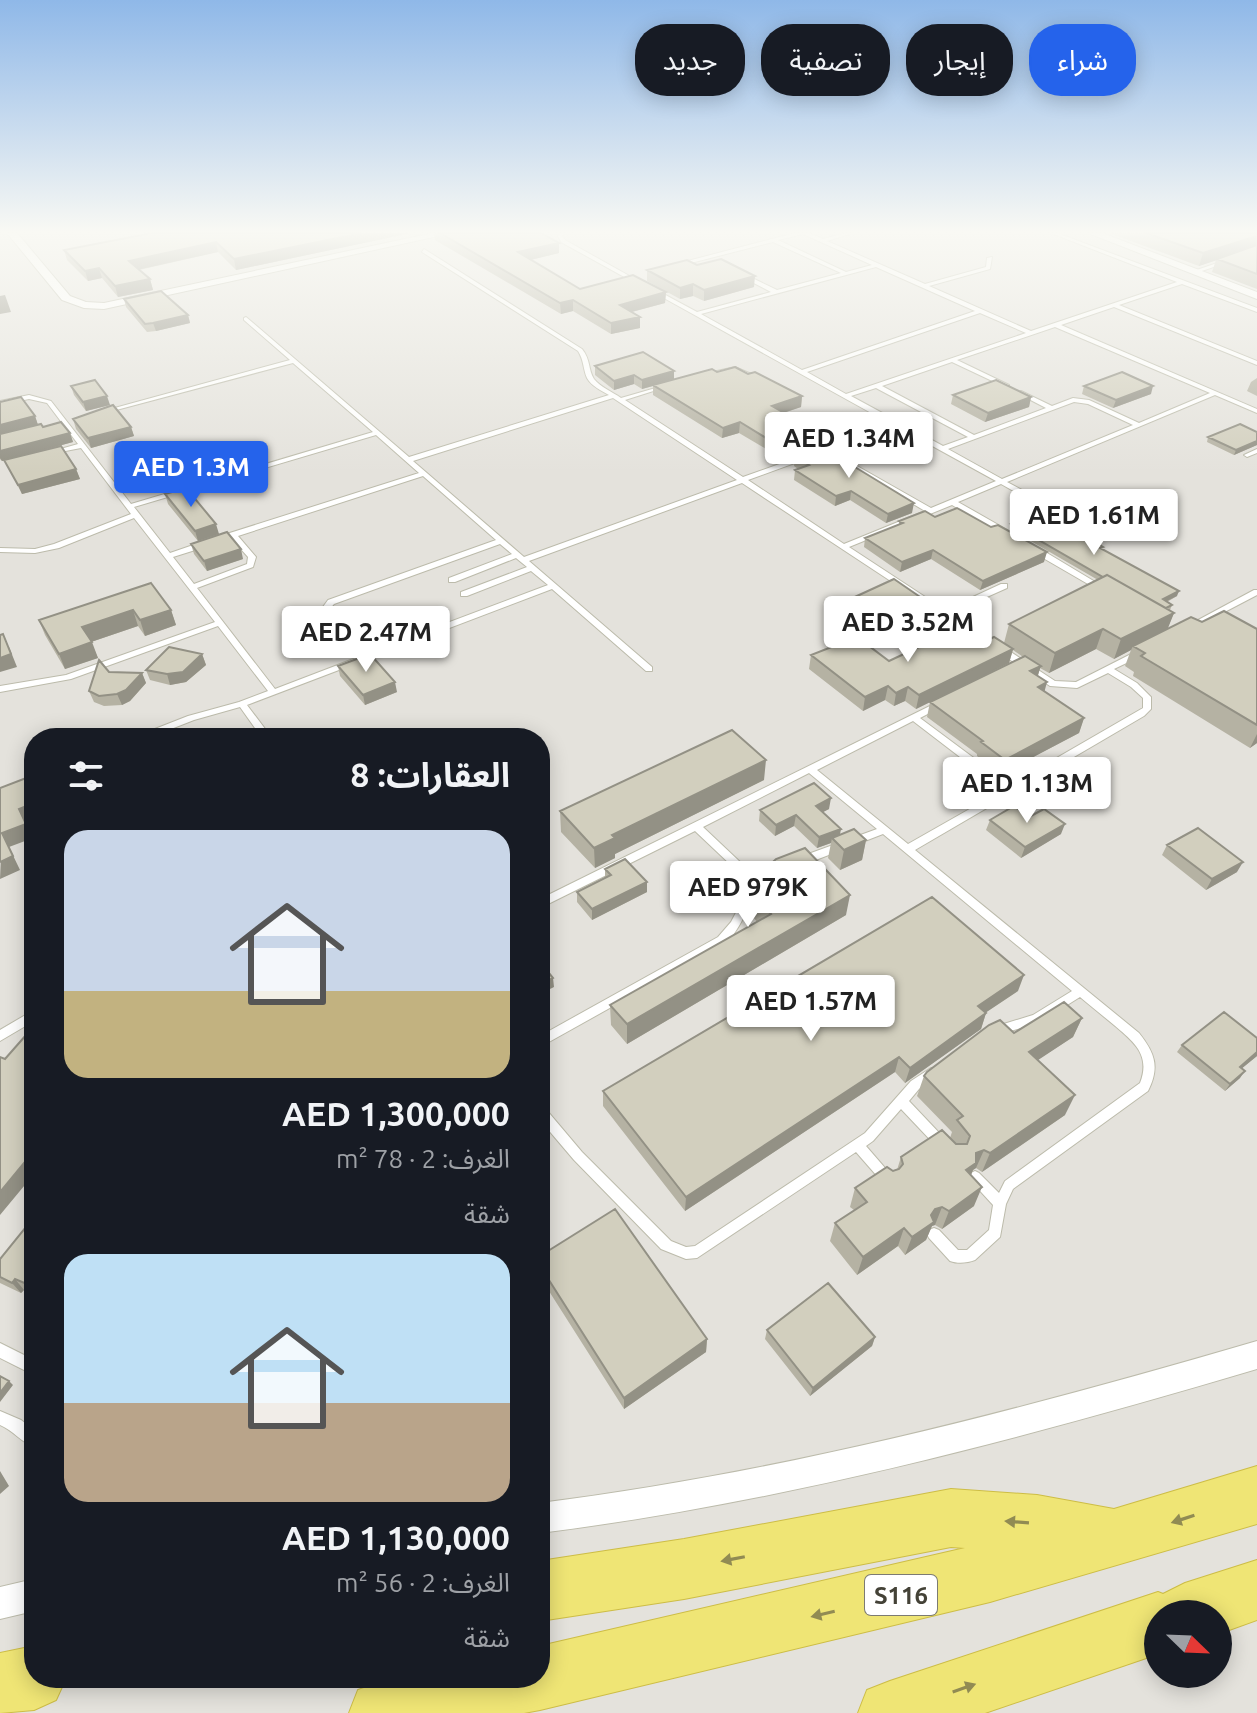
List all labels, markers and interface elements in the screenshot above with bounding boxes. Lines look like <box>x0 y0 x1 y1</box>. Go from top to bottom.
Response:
chip: جديد <box>635 24 745 96</box>
chip: تصفية <box>761 24 890 96</box>
chip: إيجار <box>906 24 1013 96</box>
chip: شراء <box>1029 24 1136 96</box>
pin: AED 1.34M <box>757 412 941 480</box>
text: AED 1.34M <box>783 423 915 452</box>
pin: AED 1.3M <box>108 441 274 509</box>
text: AED 1.3M <box>132 452 250 481</box>
pin: AED 1.61M <box>1002 489 1186 557</box>
text: AED 1.61M <box>1028 500 1160 529</box>
pin: AED 3.52M <box>816 596 1000 664</box>
pin: AED 2.47M <box>274 606 458 674</box>
text: AED 3.52M <box>842 607 974 636</box>
text: AED 2.47M <box>300 617 432 646</box>
icon: filters <box>64 754 108 798</box>
text: العقارات: 8 <box>350 755 510 793</box>
pin: AED 1.13M <box>935 757 1119 825</box>
text: AED 1.13M <box>961 768 1093 797</box>
pin: AED 979K <box>665 861 831 929</box>
text: AED 979K <box>688 872 808 901</box>
icon: home <box>215 882 359 1026</box>
pin: AED 1.57M <box>719 975 903 1043</box>
text: AED 1.57M <box>745 986 877 1015</box>
text: AED 1,300,000 <box>282 1094 510 1132</box>
text: الغرف: 2 · 78 m² <box>336 1144 510 1173</box>
text: شقة <box>464 1199 510 1228</box>
icon: home <box>215 1306 359 1450</box>
one-way arrow <box>1170 1513 1194 1526</box>
one-way arrow <box>1004 1515 1029 1528</box>
text: AED 1,130,000 <box>282 1518 510 1556</box>
one-way arrow <box>721 1553 746 1566</box>
text: الغرف: 2 · 56 m² <box>336 1568 510 1597</box>
road number: S116 <box>865 1575 937 1615</box>
north arrow <box>1144 1600 1232 1688</box>
map controls <box>1144 1600 1232 1688</box>
one-way arrow <box>811 1608 836 1621</box>
text: شقة <box>464 1623 510 1652</box>
one-way arrow <box>952 1682 976 1694</box>

